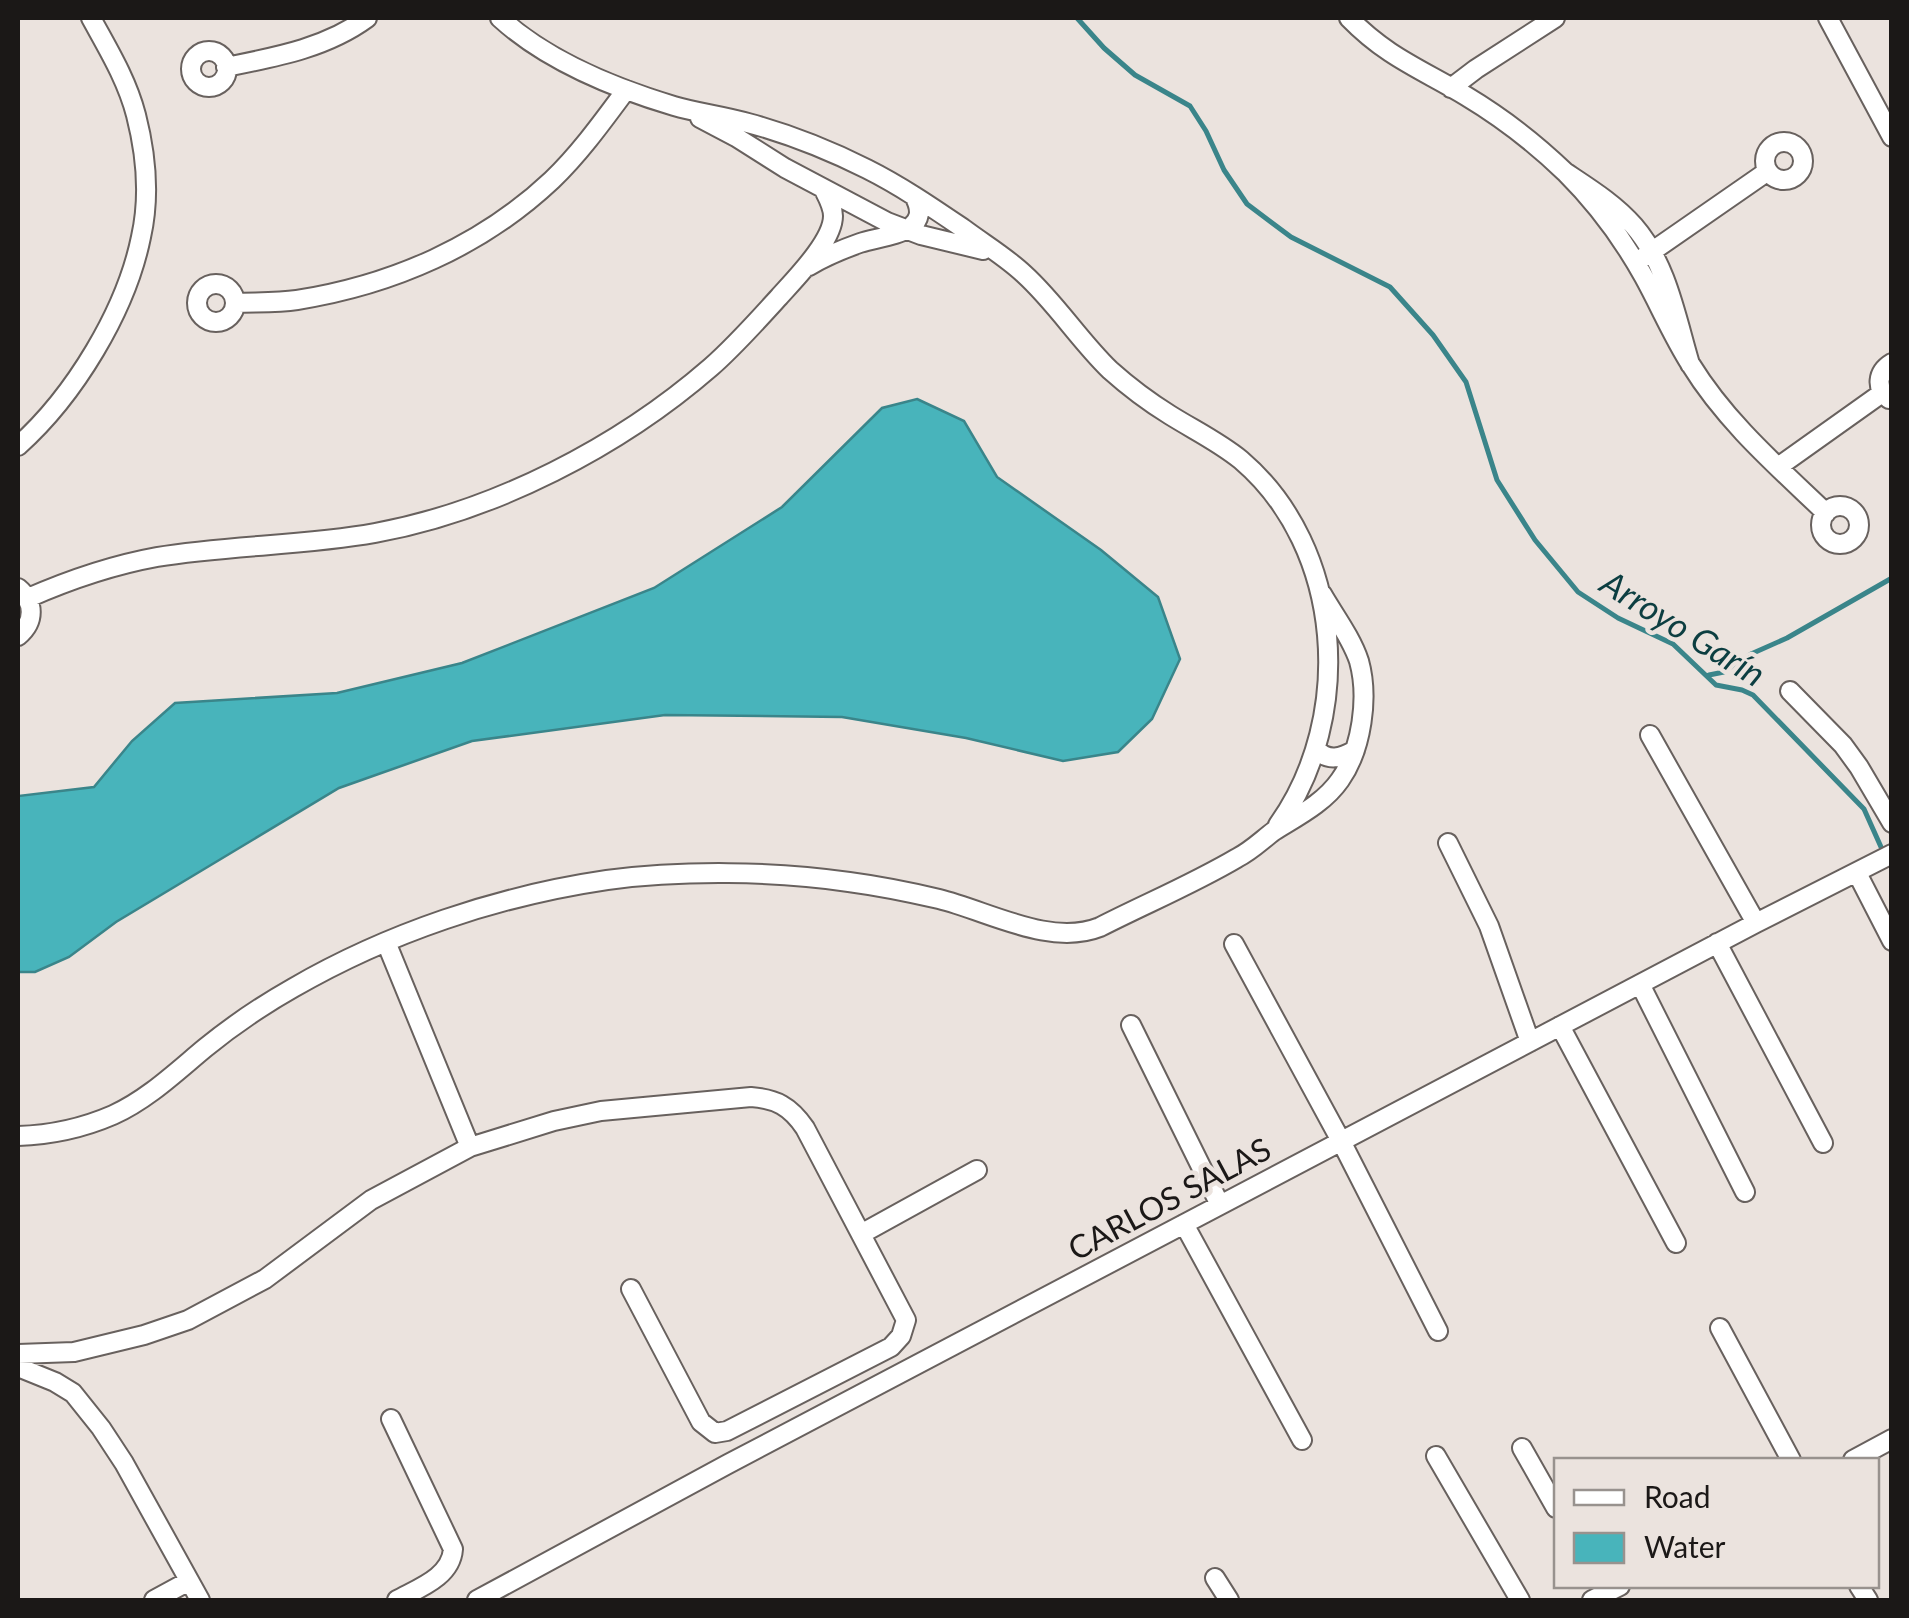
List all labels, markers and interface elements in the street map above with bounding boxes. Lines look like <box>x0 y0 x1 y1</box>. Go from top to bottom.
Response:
water label: Arroyo Garín <box>1592 559 1774 694</box>
street label: CARLOS SALAS <box>1061 1128 1277 1268</box>
legend <box>1554 1458 1879 1588</box>
text: Road <box>1644 1478 1711 1514</box>
text: Water <box>1644 1528 1726 1564</box>

